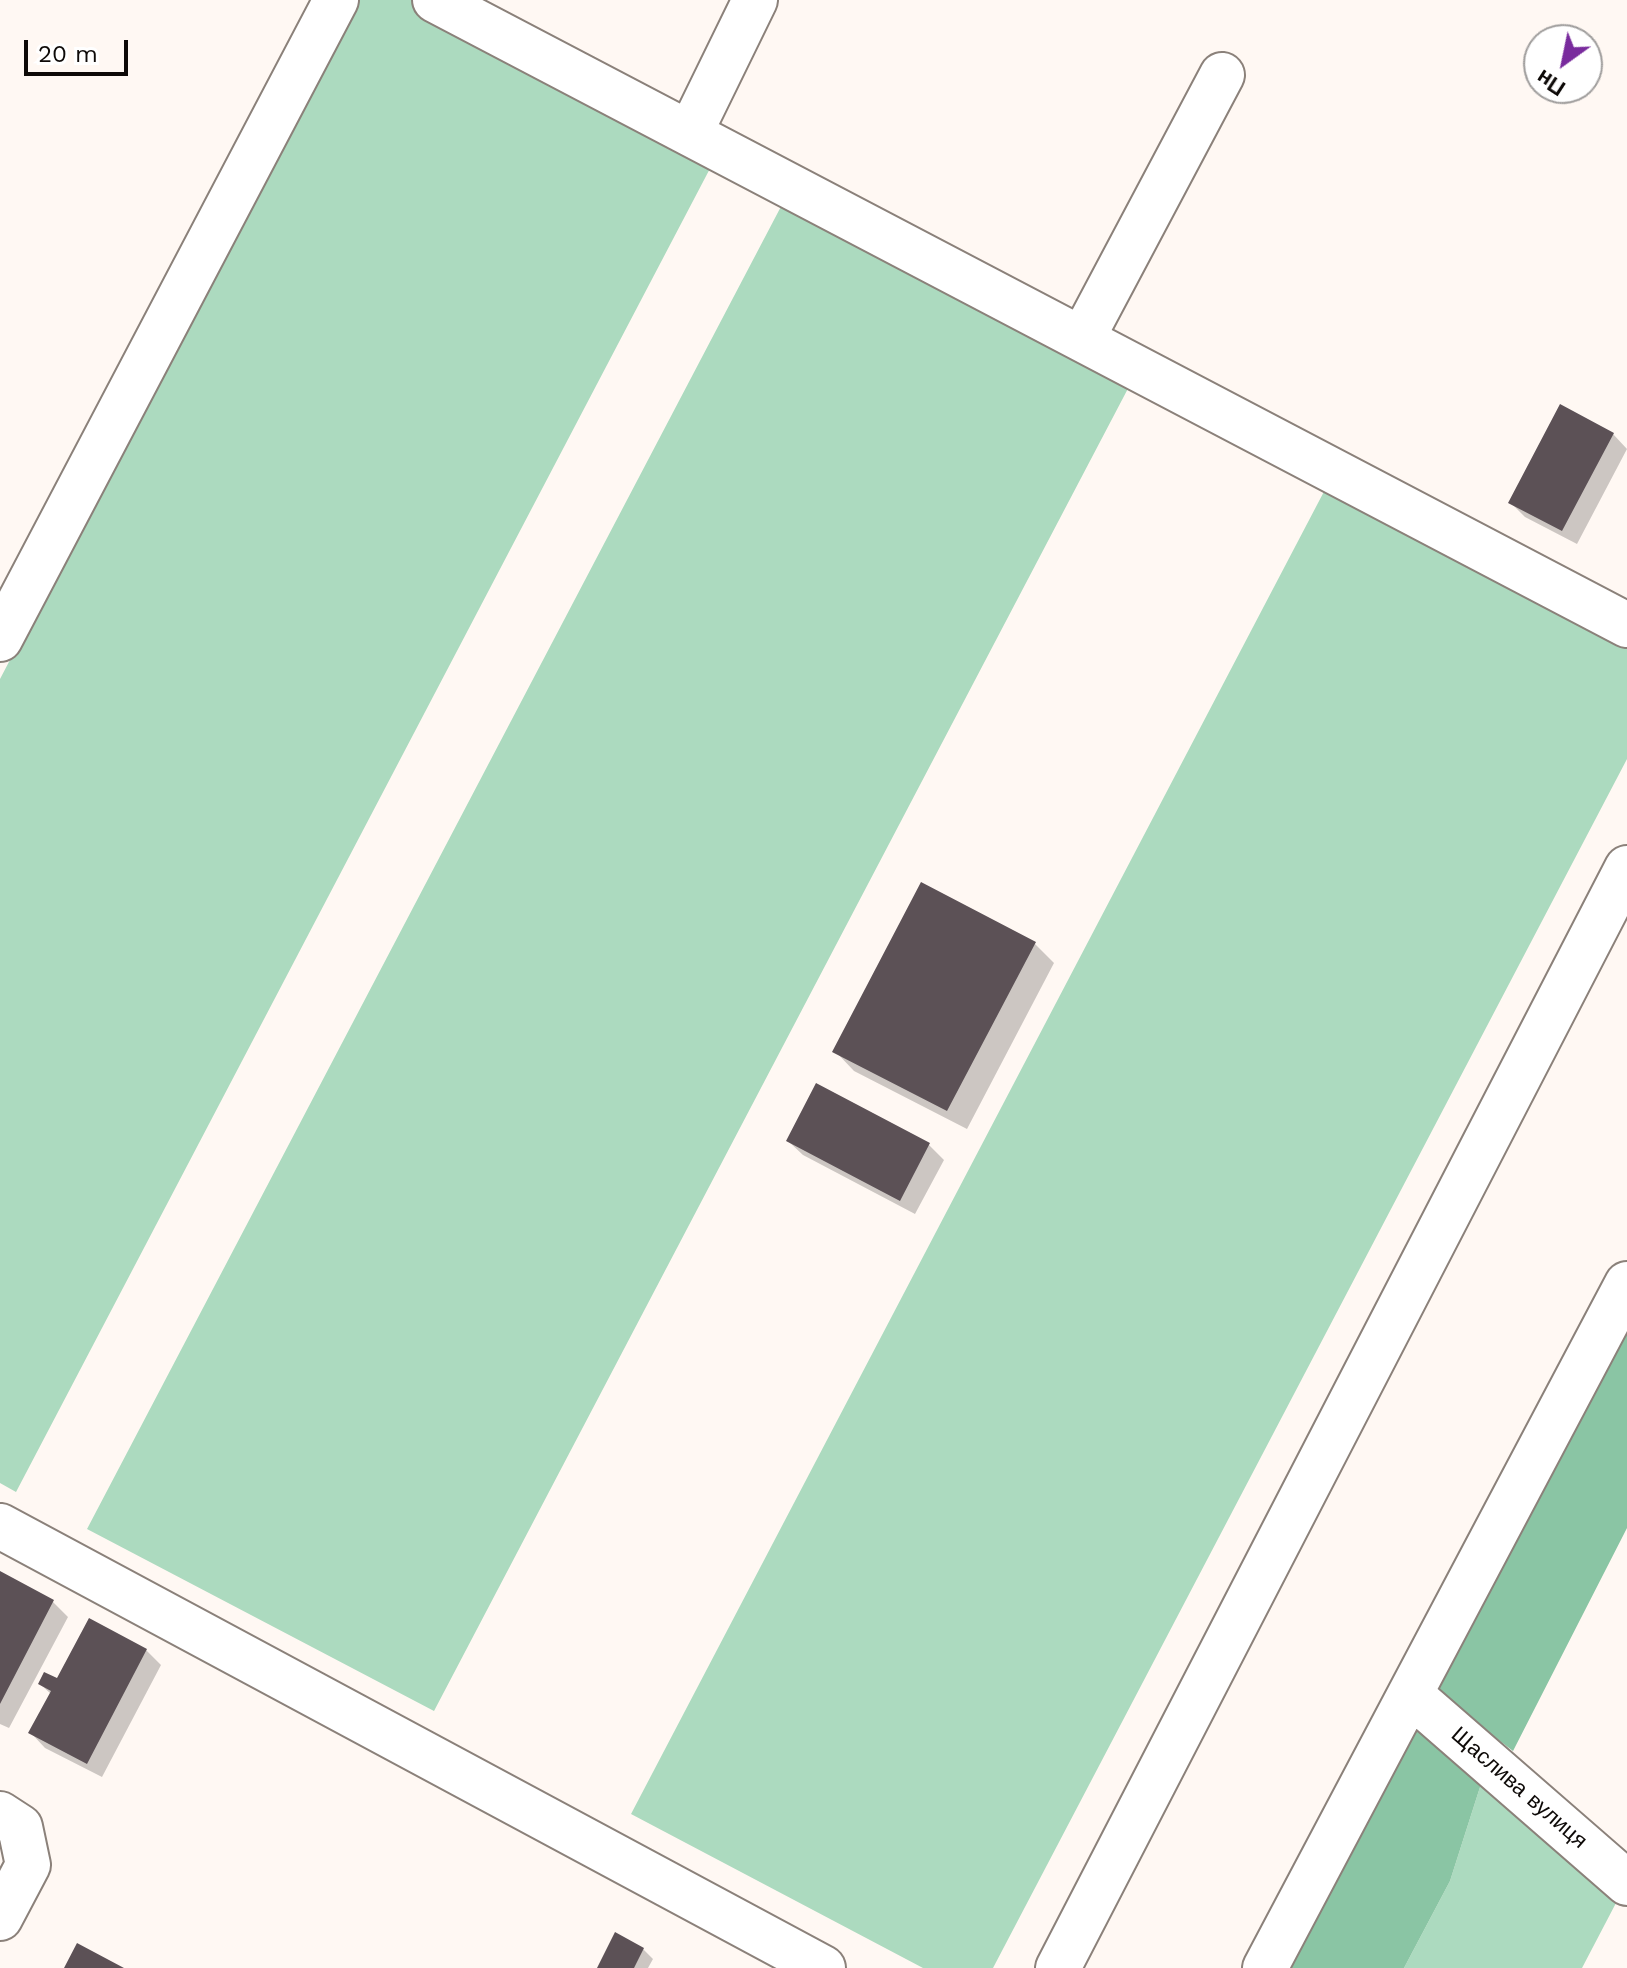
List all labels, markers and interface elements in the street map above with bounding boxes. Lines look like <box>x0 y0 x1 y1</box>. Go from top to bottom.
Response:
scale bar <box>28 24 132 74</box>
north arrow <box>1523 24 1603 104</box>
text: 20 m <box>38 40 98 68</box>
text: Пн <box>1532 64 1570 101</box>
street label: Щаслива вулиця <box>1446 1722 1592 1854</box>

